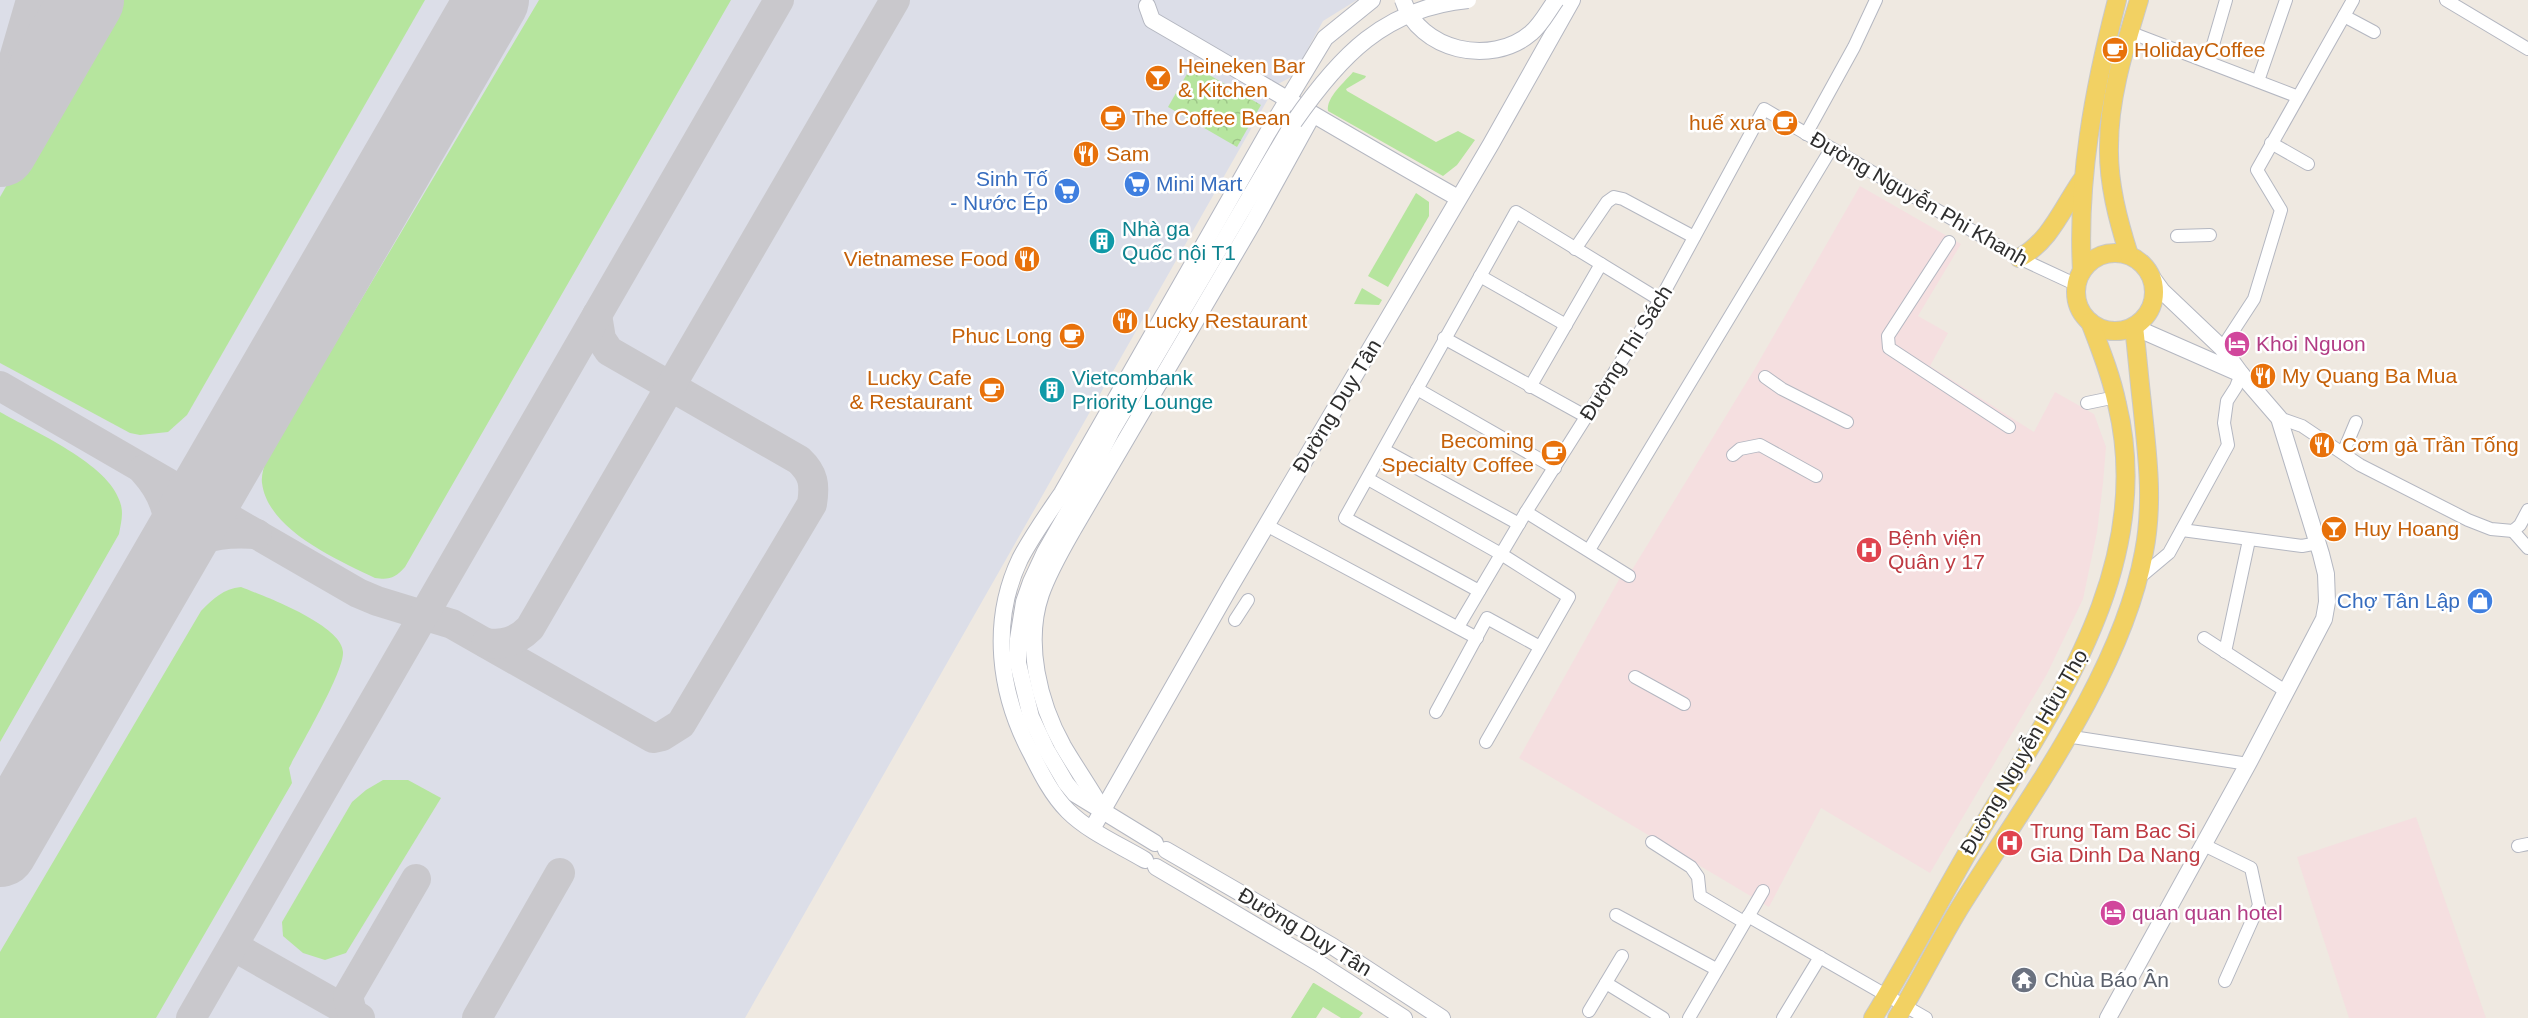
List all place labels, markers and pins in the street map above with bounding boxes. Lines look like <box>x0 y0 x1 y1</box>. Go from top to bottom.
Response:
cafe icon: HolidayCoffee <box>2100 35 2130 65</box>
place label: HolidayCoffee <box>2134 38 2266 61</box>
place label: Heineken Bar & Kitchen <box>1178 54 1305 101</box>
bar icon: Heineken Bar & Kitchen <box>1143 63 1173 93</box>
cafe icon: The Coffee Bean <box>1098 103 1128 133</box>
place label: The Coffee Bean <box>1132 106 1290 129</box>
cafe icon: huế xưa <box>1770 108 1800 138</box>
place label: huế xưa <box>1689 111 1766 134</box>
restaurant icon: Sam <box>1071 139 1101 169</box>
place label: Sam <box>1106 142 1149 165</box>
place label: Sinh Tố - Nước Ép <box>950 167 1048 214</box>
supermarket icon: Mini Mart <box>1122 169 1152 199</box>
place label: Mini Mart <box>1156 172 1243 195</box>
supermarket icon: Sinh Tố - Nước Ép <box>1052 176 1082 206</box>
place label: Nhà ga Quốc nội T1 <box>1122 217 1236 264</box>
building icon: Nhà ga Quốc nội T1 <box>1087 226 1117 256</box>
restaurant icon: Vietnamese Food <box>1012 244 1042 274</box>
place label: Vietnamese Food <box>844 247 1008 270</box>
restaurant icon: Lucky Restaurant <box>1110 306 1140 336</box>
place label: Lucky Restaurant <box>1144 309 1308 332</box>
cafe icon: Phuc Long <box>1057 321 1087 351</box>
place label: Phuc Long <box>952 324 1052 347</box>
hotel icon: Khoi Nguon <box>2222 329 2252 359</box>
place label: Khoi Nguon <box>2256 332 2366 355</box>
restaurant icon: My Quang Ba Mua <box>2248 361 2278 391</box>
place label: My Quang Ba Mua <box>2282 364 2457 387</box>
place label: Lucky Cafe & Restaurant <box>849 366 972 413</box>
place label: Vietcombank Priority Lounge <box>1072 366 1213 413</box>
cafe icon: Lucky Cafe & Restaurant <box>977 375 1007 405</box>
building icon: Vietcombank Priority Lounge <box>1037 375 1067 405</box>
place label: Becoming Specialty Coffee <box>1381 429 1534 476</box>
restaurant icon: Cơm gà Trần Tống <box>2307 430 2337 460</box>
place label: Cơm gà Trần Tống <box>2342 433 2519 456</box>
cafe icon: Becoming Specialty Coffee <box>1539 438 1569 468</box>
bar icon: Huy Hoang <box>2319 514 2349 544</box>
place label: Huy Hoang <box>2354 517 2459 540</box>
place label: Bệnh viện Quân y 17 <box>1888 526 1985 573</box>
hospital icon: Bệnh viện Quân y 17 <box>1854 535 1884 565</box>
shop icon: Chợ Tân Lập <box>2465 586 2495 616</box>
place label: Chợ Tân Lập <box>2337 589 2460 612</box>
place label: Trung Tam Bac Si Gia Dinh Da Nang <box>2030 819 2200 866</box>
hospital icon: Trung Tam Bac Si Gia Dinh Da Nang <box>1995 828 2025 858</box>
hotel icon: quan quan hotel <box>2098 898 2128 928</box>
place label: quan quan hotel <box>2132 901 2283 924</box>
temple icon: Chùa Báo Ân <box>2009 965 2039 995</box>
place label: Chùa Báo Ân <box>2044 968 2169 991</box>

